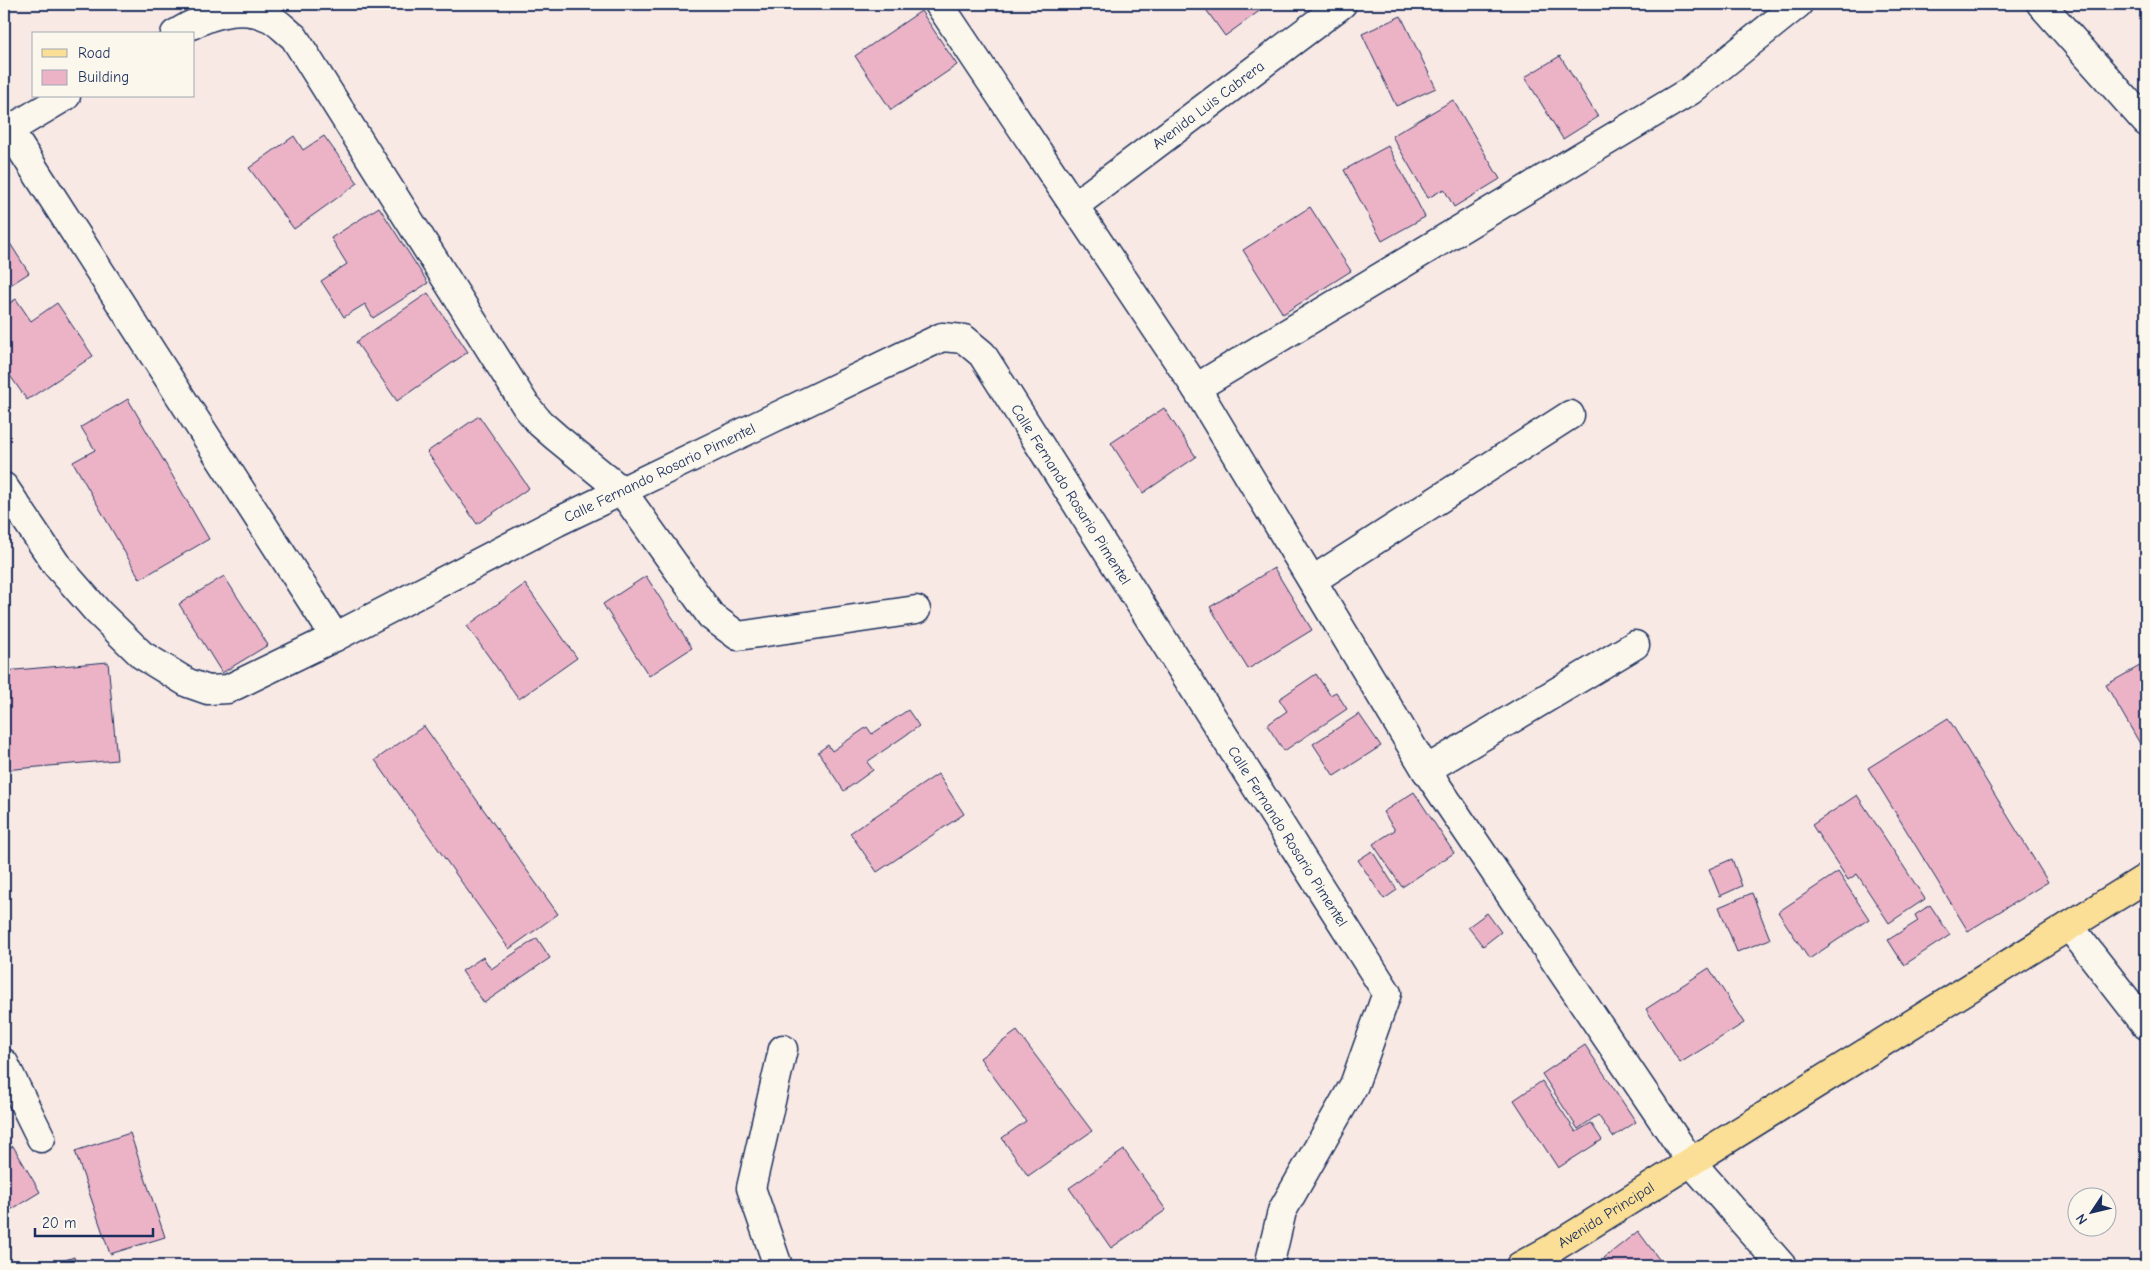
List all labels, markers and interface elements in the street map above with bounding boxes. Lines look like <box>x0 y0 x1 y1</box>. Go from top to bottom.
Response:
legend <box>32 32 195 98</box>
text: Road <box>78 44 110 62</box>
street label: Avenida Luis Cabrera <box>1148 57 1268 153</box>
text: Building <box>78 68 129 86</box>
street label: Calle Fernando Rosario Pimentel <box>1007 401 1135 588</box>
street label: Calle Fernando Rosario Pimentel <box>561 419 758 526</box>
street label: Calle Fernando Rosario Pimentel <box>1224 743 1352 930</box>
street label: Avenida Principal <box>1554 1178 1658 1252</box>
north arrow <box>2068 1188 2118 1238</box>
scale bar <box>35 1205 152 1237</box>
text: N <box>2072 1211 2091 1228</box>
text: 20 m <box>42 1214 76 1232</box>

